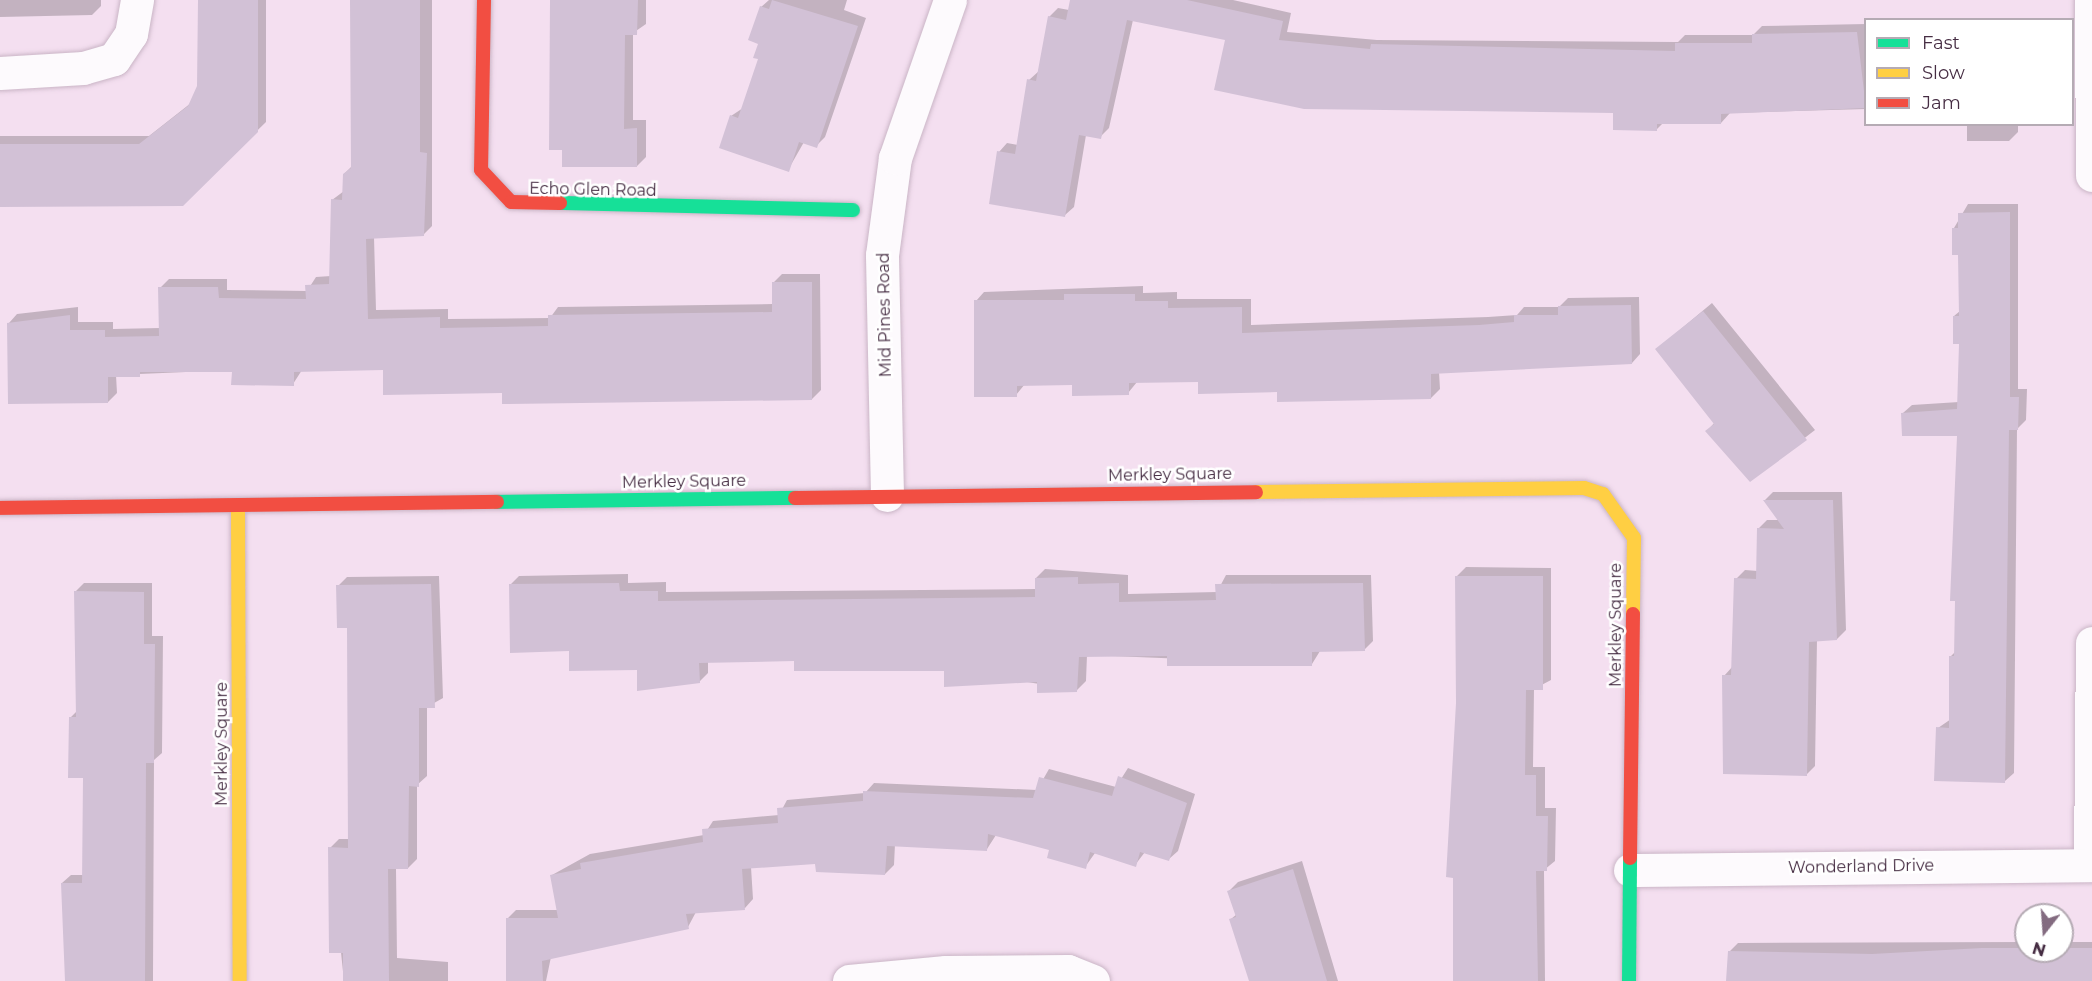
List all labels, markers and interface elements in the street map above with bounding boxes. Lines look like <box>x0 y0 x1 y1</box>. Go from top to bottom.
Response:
legend <box>1864 18 2074 126</box>
text: Fast <box>1922 32 1960 54</box>
text: Slow <box>1922 62 1965 84</box>
text: Jam <box>1922 92 1961 114</box>
street label: Echo Glen Road <box>529 179 657 201</box>
street label: Mid Pines Road <box>874 252 896 378</box>
street label: Merkley Square <box>1108 464 1232 486</box>
street label: Merkley Square <box>622 471 746 493</box>
street label: Merkley Square <box>1606 563 1626 687</box>
street label: Merkley Square <box>212 682 232 806</box>
street label: Wonderland Drive <box>1788 856 1934 878</box>
north arrow <box>2014 903 2074 963</box>
text: N <box>2030 938 2048 960</box>

